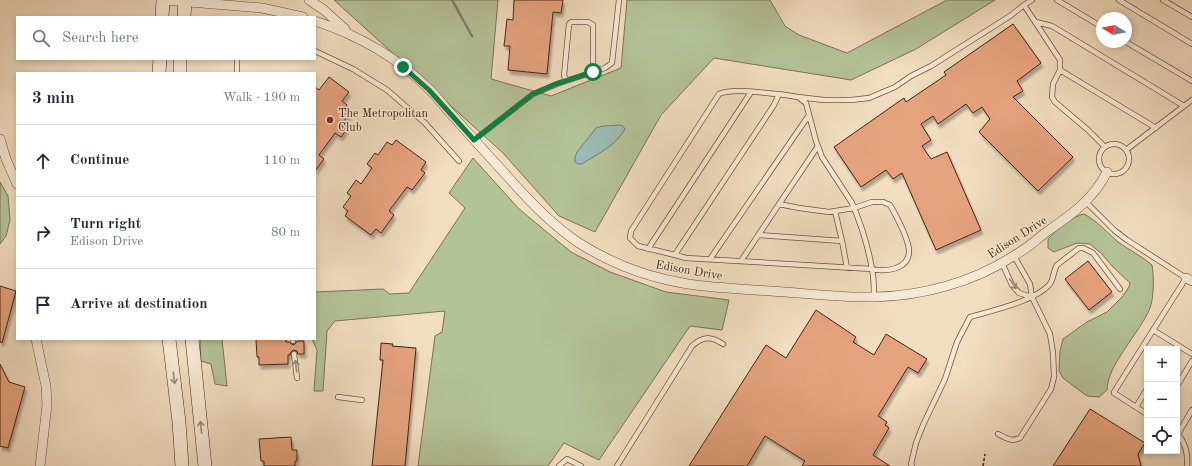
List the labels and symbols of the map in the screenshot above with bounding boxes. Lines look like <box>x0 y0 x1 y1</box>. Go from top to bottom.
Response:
north arrow <box>1096 12 1132 48</box>
route end <box>394 58 412 76</box>
route start <box>584 63 602 81</box>
place label: The Metropolitan Club <box>338 108 428 134</box>
marker: The Metropolitan Club <box>325 115 335 125</box>
street label: Edison Drive <box>986 214 1050 261</box>
street label: Edison Drive <box>654 259 724 283</box>
one-way arrow <box>1009 278 1017 289</box>
one-way arrow <box>292 360 300 373</box>
one-way arrow <box>170 371 177 384</box>
one-way arrow <box>197 421 205 434</box>

